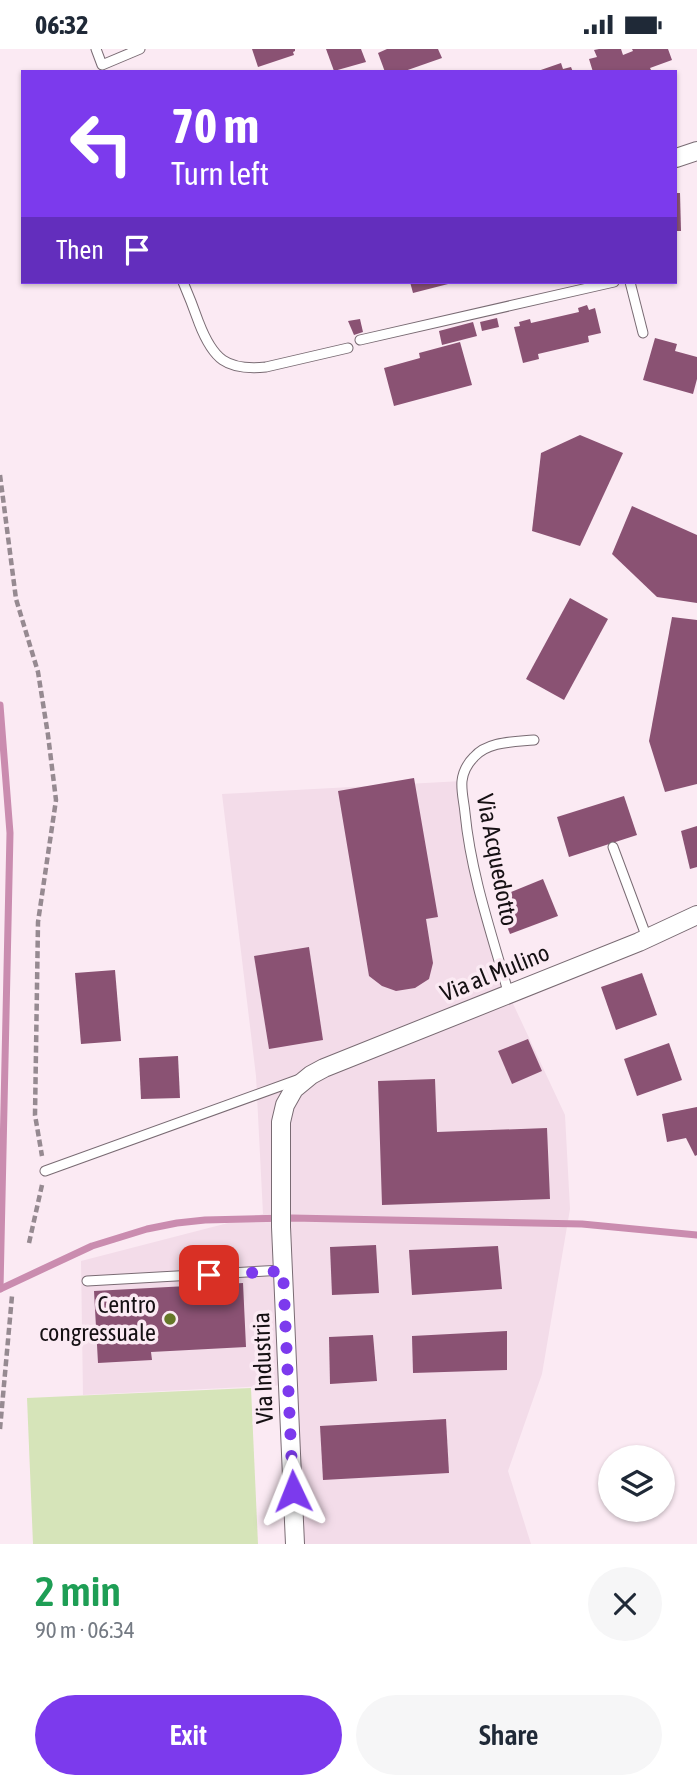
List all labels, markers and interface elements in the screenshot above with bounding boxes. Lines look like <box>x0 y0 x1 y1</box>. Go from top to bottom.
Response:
text: 06:32 <box>35 10 89 40</box>
text: 70 m <box>171 97 259 153</box>
icon: left <box>56 98 147 189</box>
text: Turn left <box>171 155 269 192</box>
icon: arrive <box>118 231 156 269</box>
text: Then <box>56 235 104 265</box>
street label: Via Acquedotto <box>471 792 523 928</box>
street label: Via al Mulino <box>436 938 553 1007</box>
pin <box>179 1245 239 1305</box>
icon: arrive <box>190 1256 228 1294</box>
place label: Centro congressuale <box>39 1291 156 1346</box>
marker: Centro congressuale <box>162 1311 178 1327</box>
street label: Via Industria <box>247 1312 278 1424</box>
map controls <box>598 1445 675 1522</box>
button: layers <box>598 1445 675 1522</box>
position arrow <box>256 1454 330 1528</box>
text: 2 min <box>35 1567 121 1615</box>
button: close <box>588 1567 662 1641</box>
text: 90 m · 06:34 <box>35 1617 135 1643</box>
button: Exit <box>35 1695 342 1775</box>
button: Share <box>356 1695 662 1775</box>

